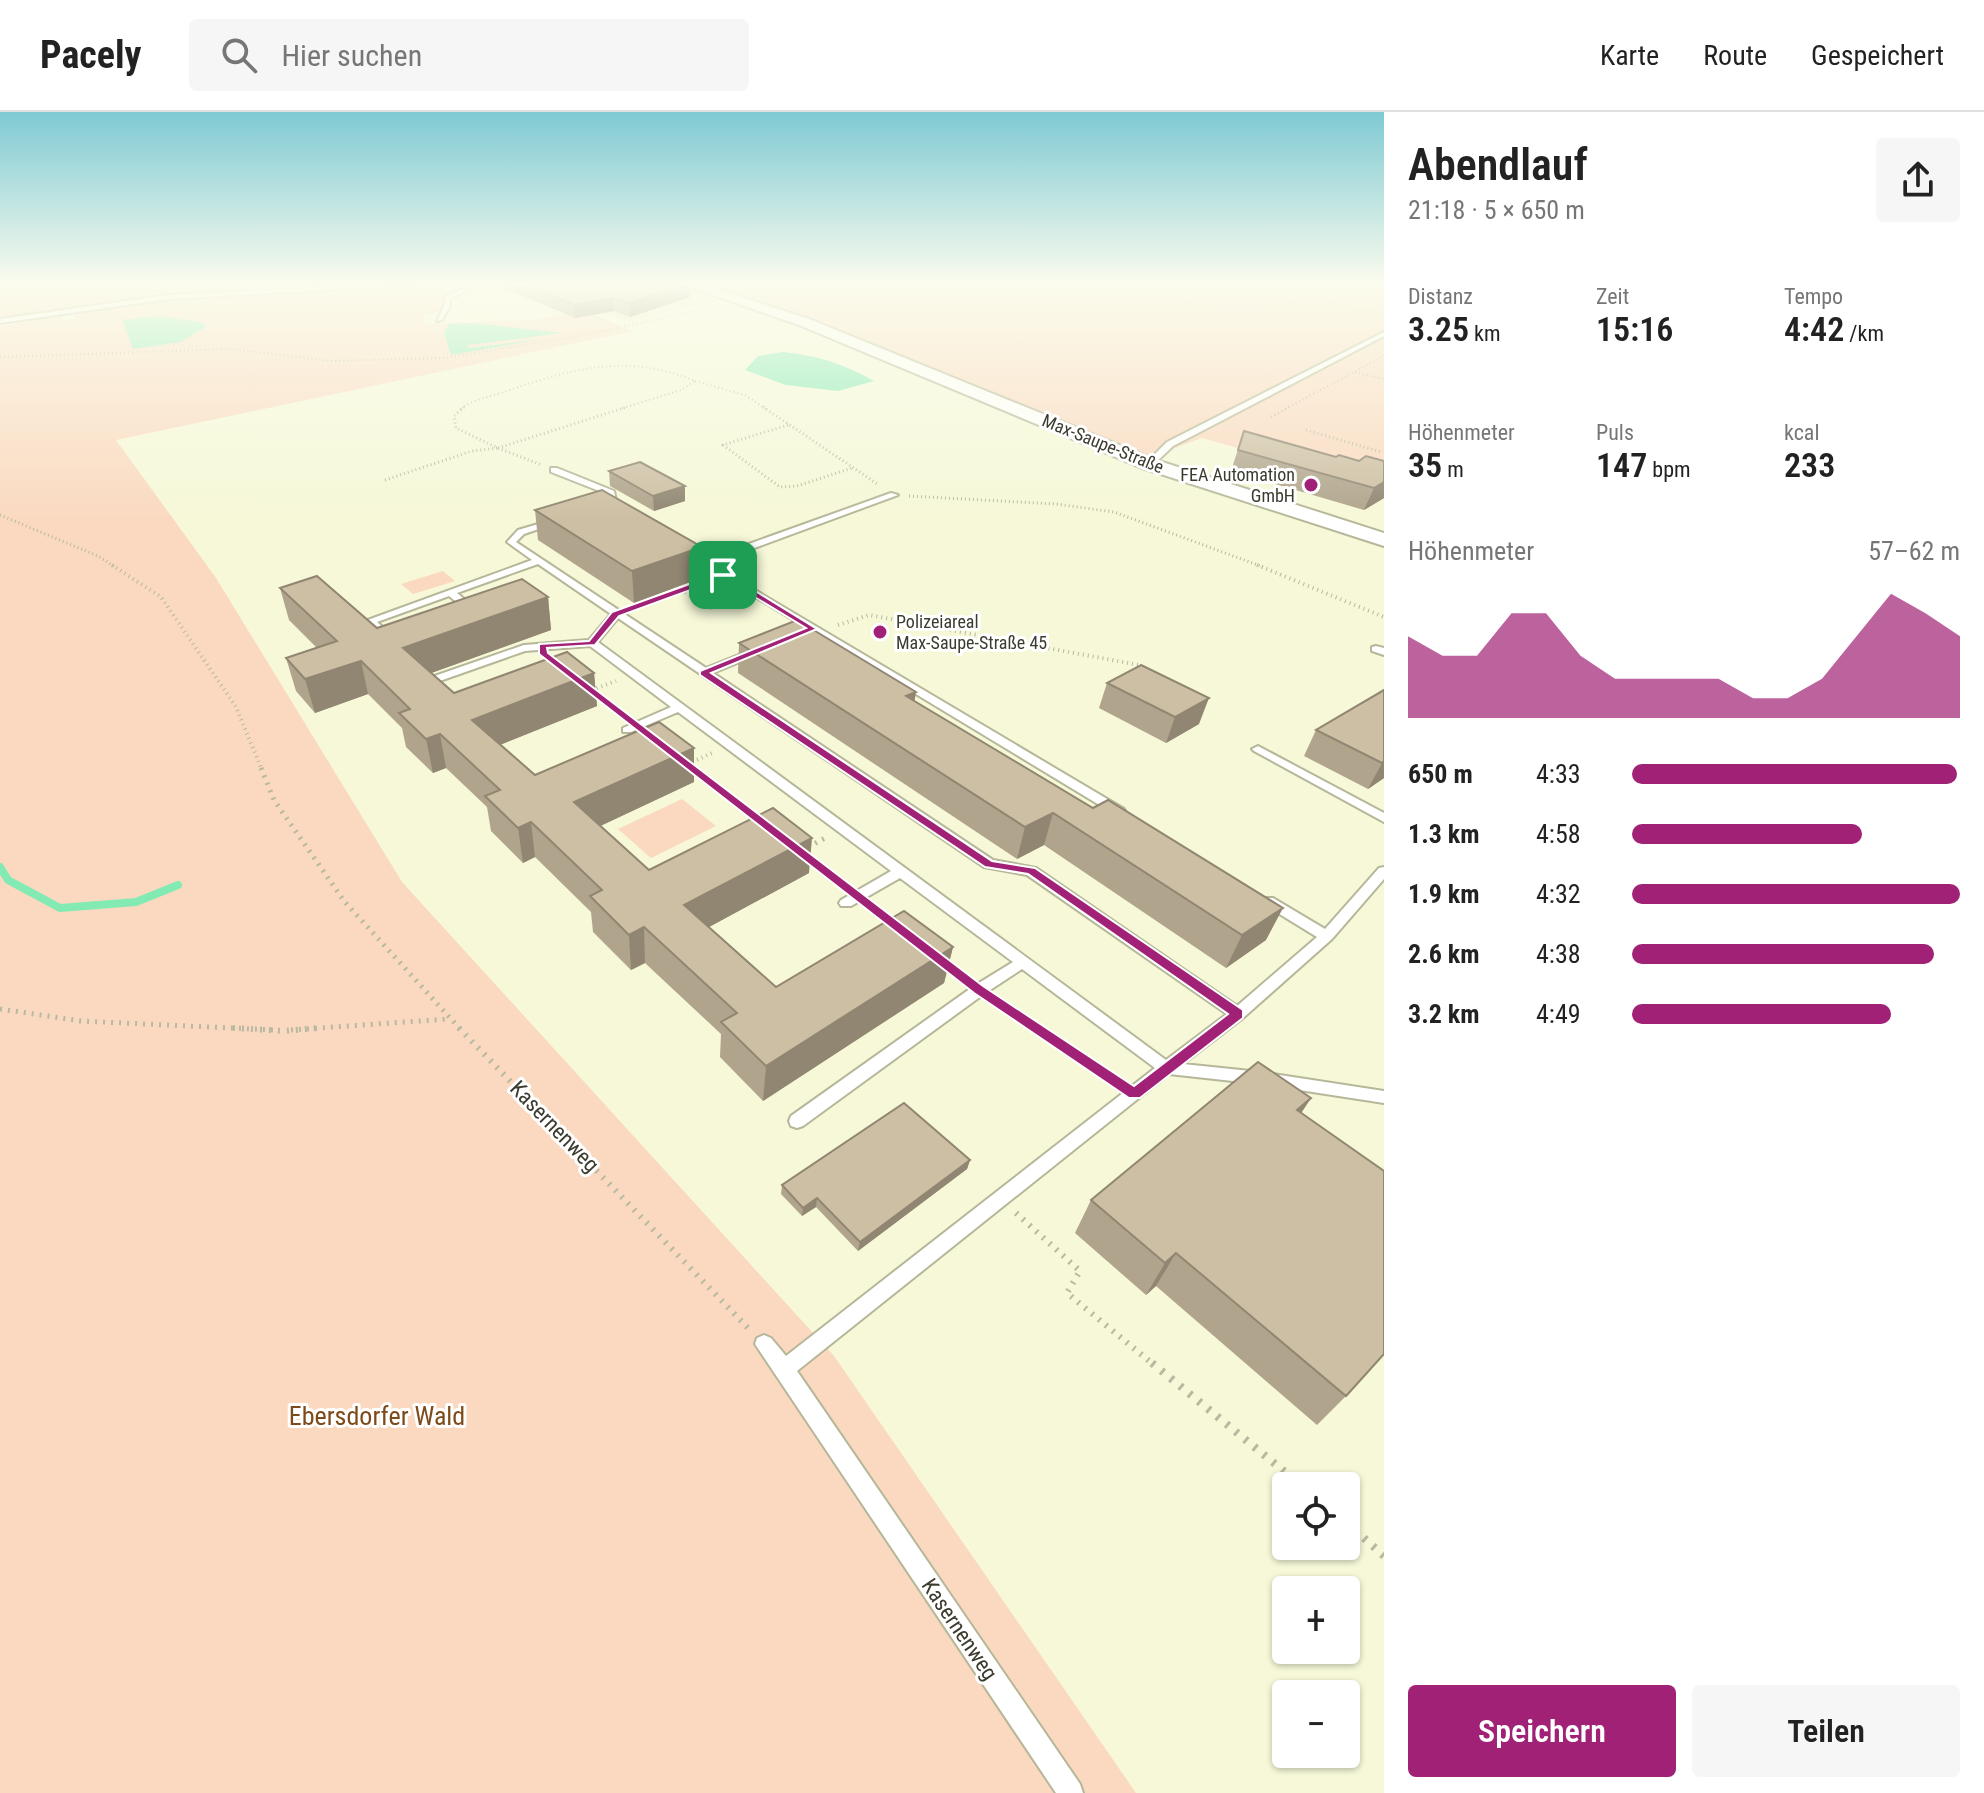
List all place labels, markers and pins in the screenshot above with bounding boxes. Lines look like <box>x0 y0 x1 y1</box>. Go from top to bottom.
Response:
place label: FEA Automation GmbH <box>1180 464 1295 506</box>
marker: FEA Automation GmbH <box>1302 476 1320 494</box>
pin <box>689 541 757 609</box>
place label: Polizeiareal Max-Saupe-Straße 45 <box>896 611 1047 653</box>
marker: Polizeiareal Max-Saupe-Straße 45 <box>871 623 889 641</box>

